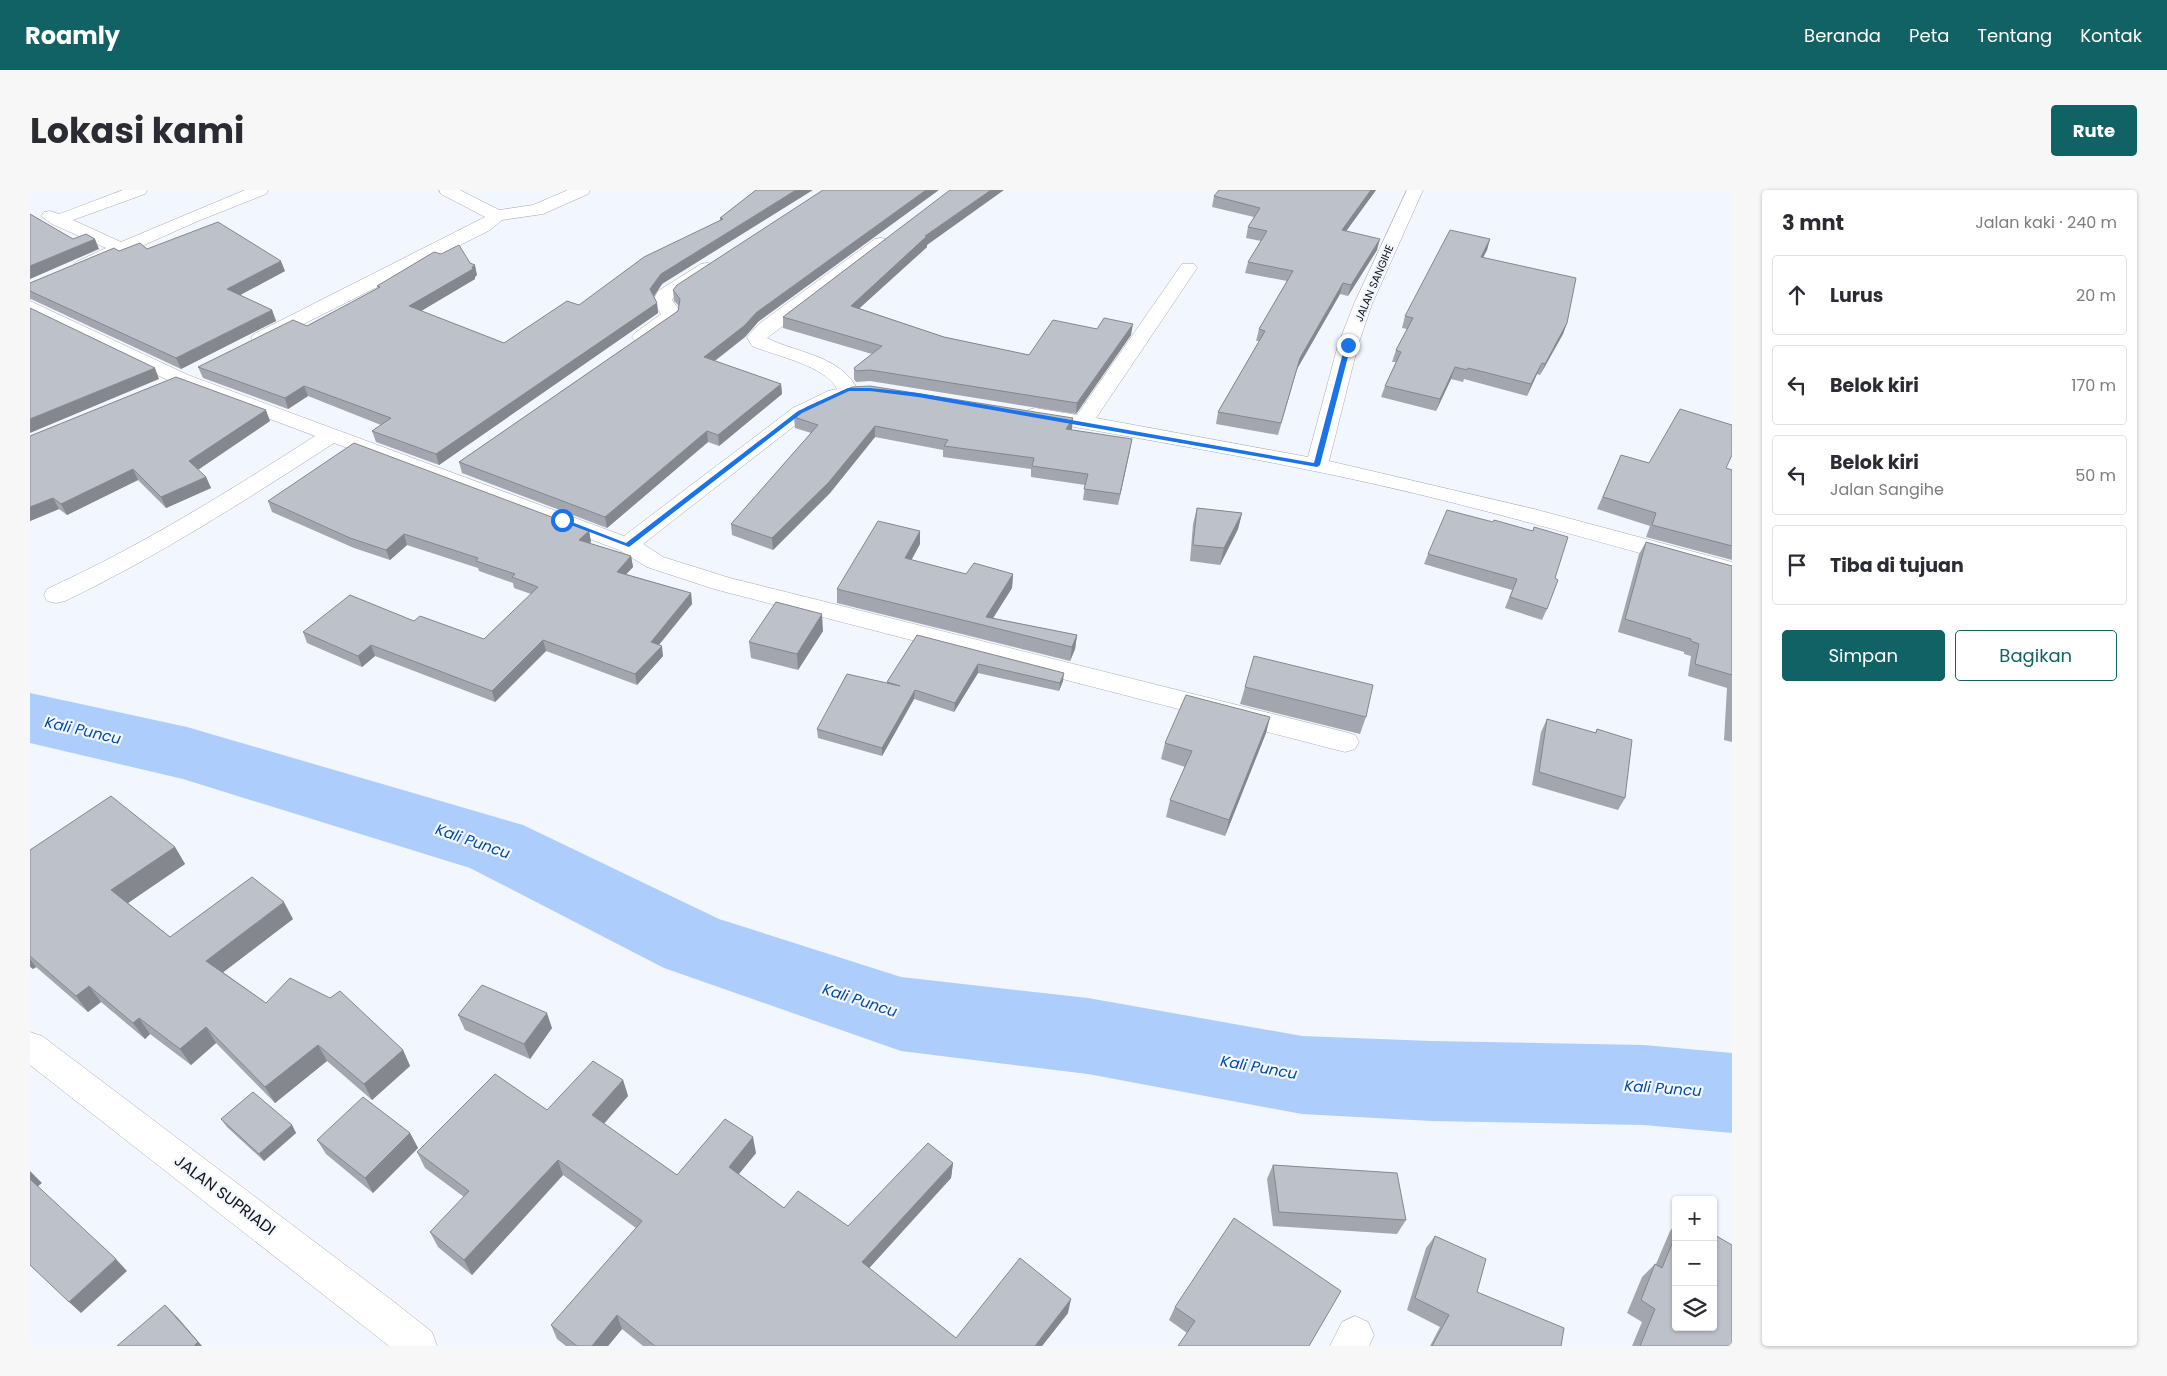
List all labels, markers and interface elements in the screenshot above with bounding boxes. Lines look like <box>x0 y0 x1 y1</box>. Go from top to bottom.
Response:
text: Roamly <box>25 19 120 52</box>
text: Beranda <box>1804 23 1881 48</box>
text: Peta <box>1909 23 1949 48</box>
text: Tentang <box>1977 23 2052 48</box>
text: Kontak <box>2080 23 2142 48</box>
button: Rute <box>2051 105 2137 156</box>
text: Lokasi kami <box>30 106 244 155</box>
text: 3 mnt <box>1782 208 1844 237</box>
text: Jalan kaki · 240 m <box>1975 211 2117 234</box>
street label: JALAN SANGIHE <box>1351 242 1397 324</box>
icon: ahead <box>1783 281 1811 309</box>
text: Lurus <box>1830 282 1883 309</box>
text: 20 m <box>2076 284 2116 307</box>
route end <box>1337 334 1360 357</box>
icon: left <box>1783 371 1811 399</box>
text: Belok kiri <box>1830 372 1919 399</box>
text: 170 m <box>2071 374 2116 397</box>
text: Belok kiri <box>1830 449 1919 476</box>
icon: left <box>1783 461 1811 489</box>
text: 50 m <box>2075 464 2116 487</box>
text: Jalan Sangihe <box>1830 478 1944 501</box>
route start <box>551 509 574 532</box>
icon: arrive <box>1783 551 1811 579</box>
text: Tiba di tujuan <box>1830 552 1964 579</box>
button: Simpan <box>1782 630 1945 681</box>
button: Bagikan <box>1955 630 2117 681</box>
water label: Kali Puncu <box>43 711 124 749</box>
water label: Kali Puncu <box>433 818 513 864</box>
water label: Kali Puncu <box>820 978 901 1022</box>
water label: Kali Puncu <box>1219 1050 1299 1084</box>
water label: Kali Puncu <box>1624 1075 1703 1101</box>
street label: JALAN SUPRIADI <box>170 1149 280 1241</box>
map controls <box>1672 1196 1717 1331</box>
button: + <box>1672 1196 1717 1241</box>
button: − <box>1672 1241 1717 1286</box>
button: layers <box>1672 1286 1717 1331</box>

